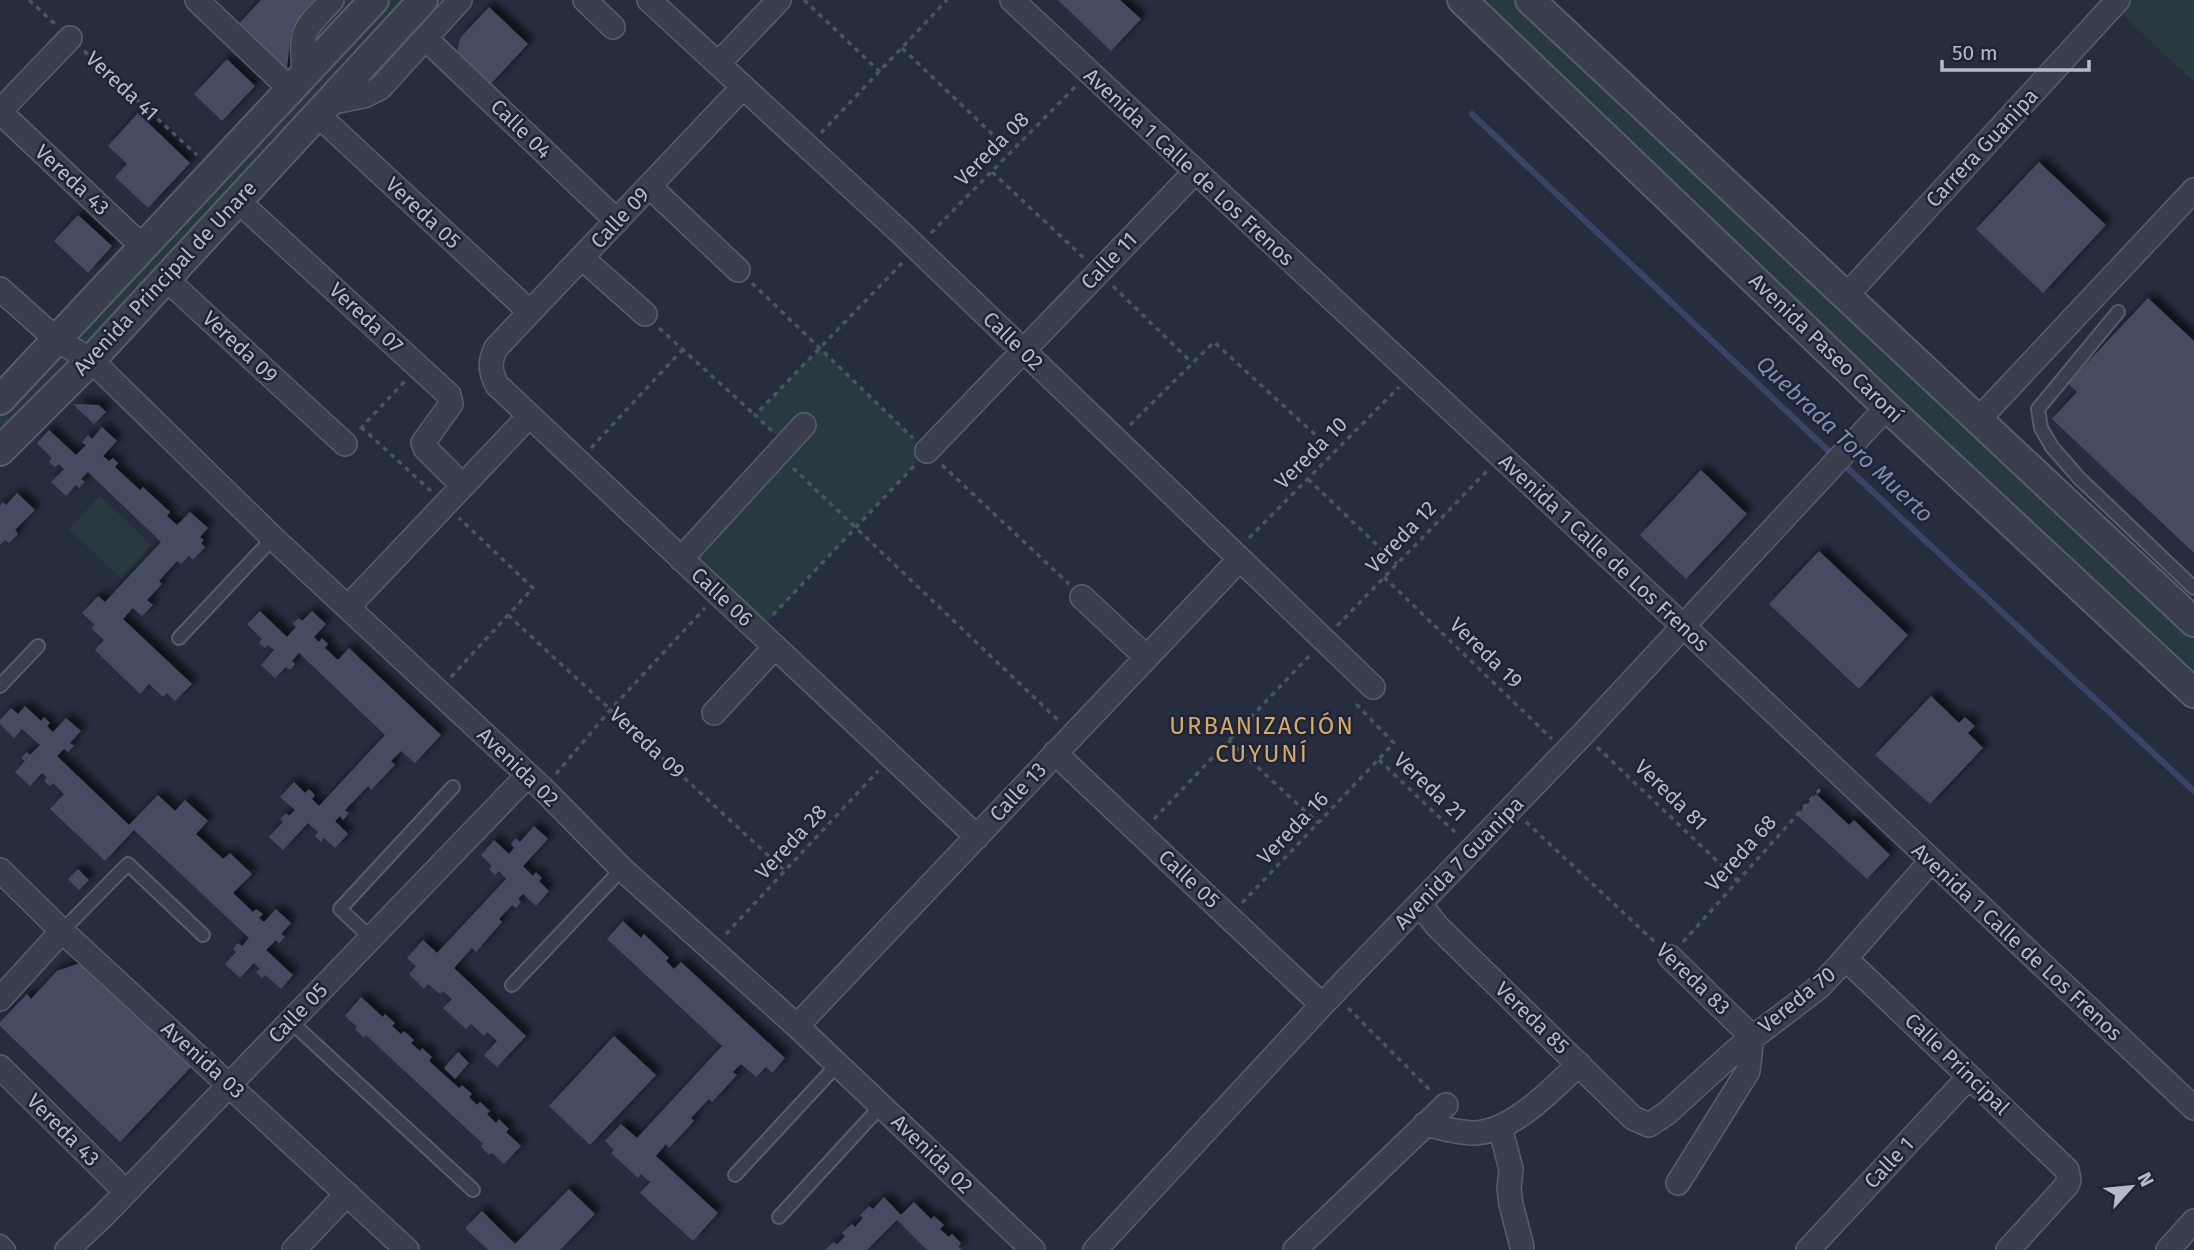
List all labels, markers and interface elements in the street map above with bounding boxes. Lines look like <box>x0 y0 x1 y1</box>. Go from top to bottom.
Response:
scale bar <box>1942 28 2089 72</box>
text: 50 m <box>1952 40 1998 66</box>
street label: Vereda 41 <box>80 46 164 126</box>
street label: Avenida 1 Calle de Los Frenos <box>1078 63 1300 271</box>
street label: Carrera Guanipa <box>1920 83 2044 213</box>
street label: Calle 04 <box>485 94 557 164</box>
street label: Vereda 08 <box>949 106 1035 192</box>
street label: Vereda 43 <box>29 139 115 221</box>
street label: Vereda 05 <box>380 172 466 254</box>
street label: Avenida Principal de Unare <box>68 175 262 381</box>
street label: Calle 09 <box>585 182 655 254</box>
street label: Calle 11 <box>1075 227 1143 295</box>
street label: Avenida Paseo Caroní <box>1744 268 1908 428</box>
street label: Vereda 07 <box>324 277 408 359</box>
street label: Vereda 09 <box>197 306 283 388</box>
street label: Calle 02 <box>977 306 1049 376</box>
water label: Quebrada Toro Muerto <box>1751 350 1939 528</box>
street label: Vereda 10 <box>1269 411 1353 495</box>
street label: Avenida 1 Calle de Los Frenos <box>1493 449 1715 657</box>
street label: Vereda 12 <box>1360 495 1442 579</box>
street label: Calle 06 <box>686 562 758 632</box>
street label: Vereda 19 <box>1444 612 1528 694</box>
street label: Vereda 09 <box>604 702 690 784</box>
district label: URBANIZACIÓN CUYUNÍ <box>1169 711 1355 768</box>
street label: Avenida 02 <box>472 722 564 812</box>
street label: Vereda 21 <box>1388 747 1472 827</box>
street label: Vereda 81 <box>1629 754 1713 836</box>
street label: Calle 13 <box>984 757 1052 827</box>
street label: Vereda 16 <box>1252 786 1334 870</box>
street label: Avenida 7 Guanipa <box>1389 791 1529 935</box>
street label: Vereda 28 <box>750 799 832 885</box>
street label: Vereda 68 <box>1700 809 1782 897</box>
street label: Avenida 1 Calle de Los Frenos <box>1906 838 2128 1046</box>
street label: Calle 05 <box>1153 844 1225 914</box>
street label: Vereda 83 <box>1650 937 1736 1021</box>
street label: Vereda 70 <box>1753 961 1841 1039</box>
street label: Vereda 85 <box>1489 976 1575 1060</box>
street label: Calle 05 <box>263 977 333 1049</box>
street label: Calle Principal <box>1899 1008 2015 1120</box>
street label: Avenida 03 <box>156 1016 250 1104</box>
street label: Vereda 43 <box>21 1088 105 1172</box>
street label: Avenida 02 <box>886 1109 978 1199</box>
street label: Calle 1 <box>1859 1132 1919 1194</box>
north arrow <box>2096 1152 2166 1222</box>
text: N <box>2133 1169 2159 1190</box>

